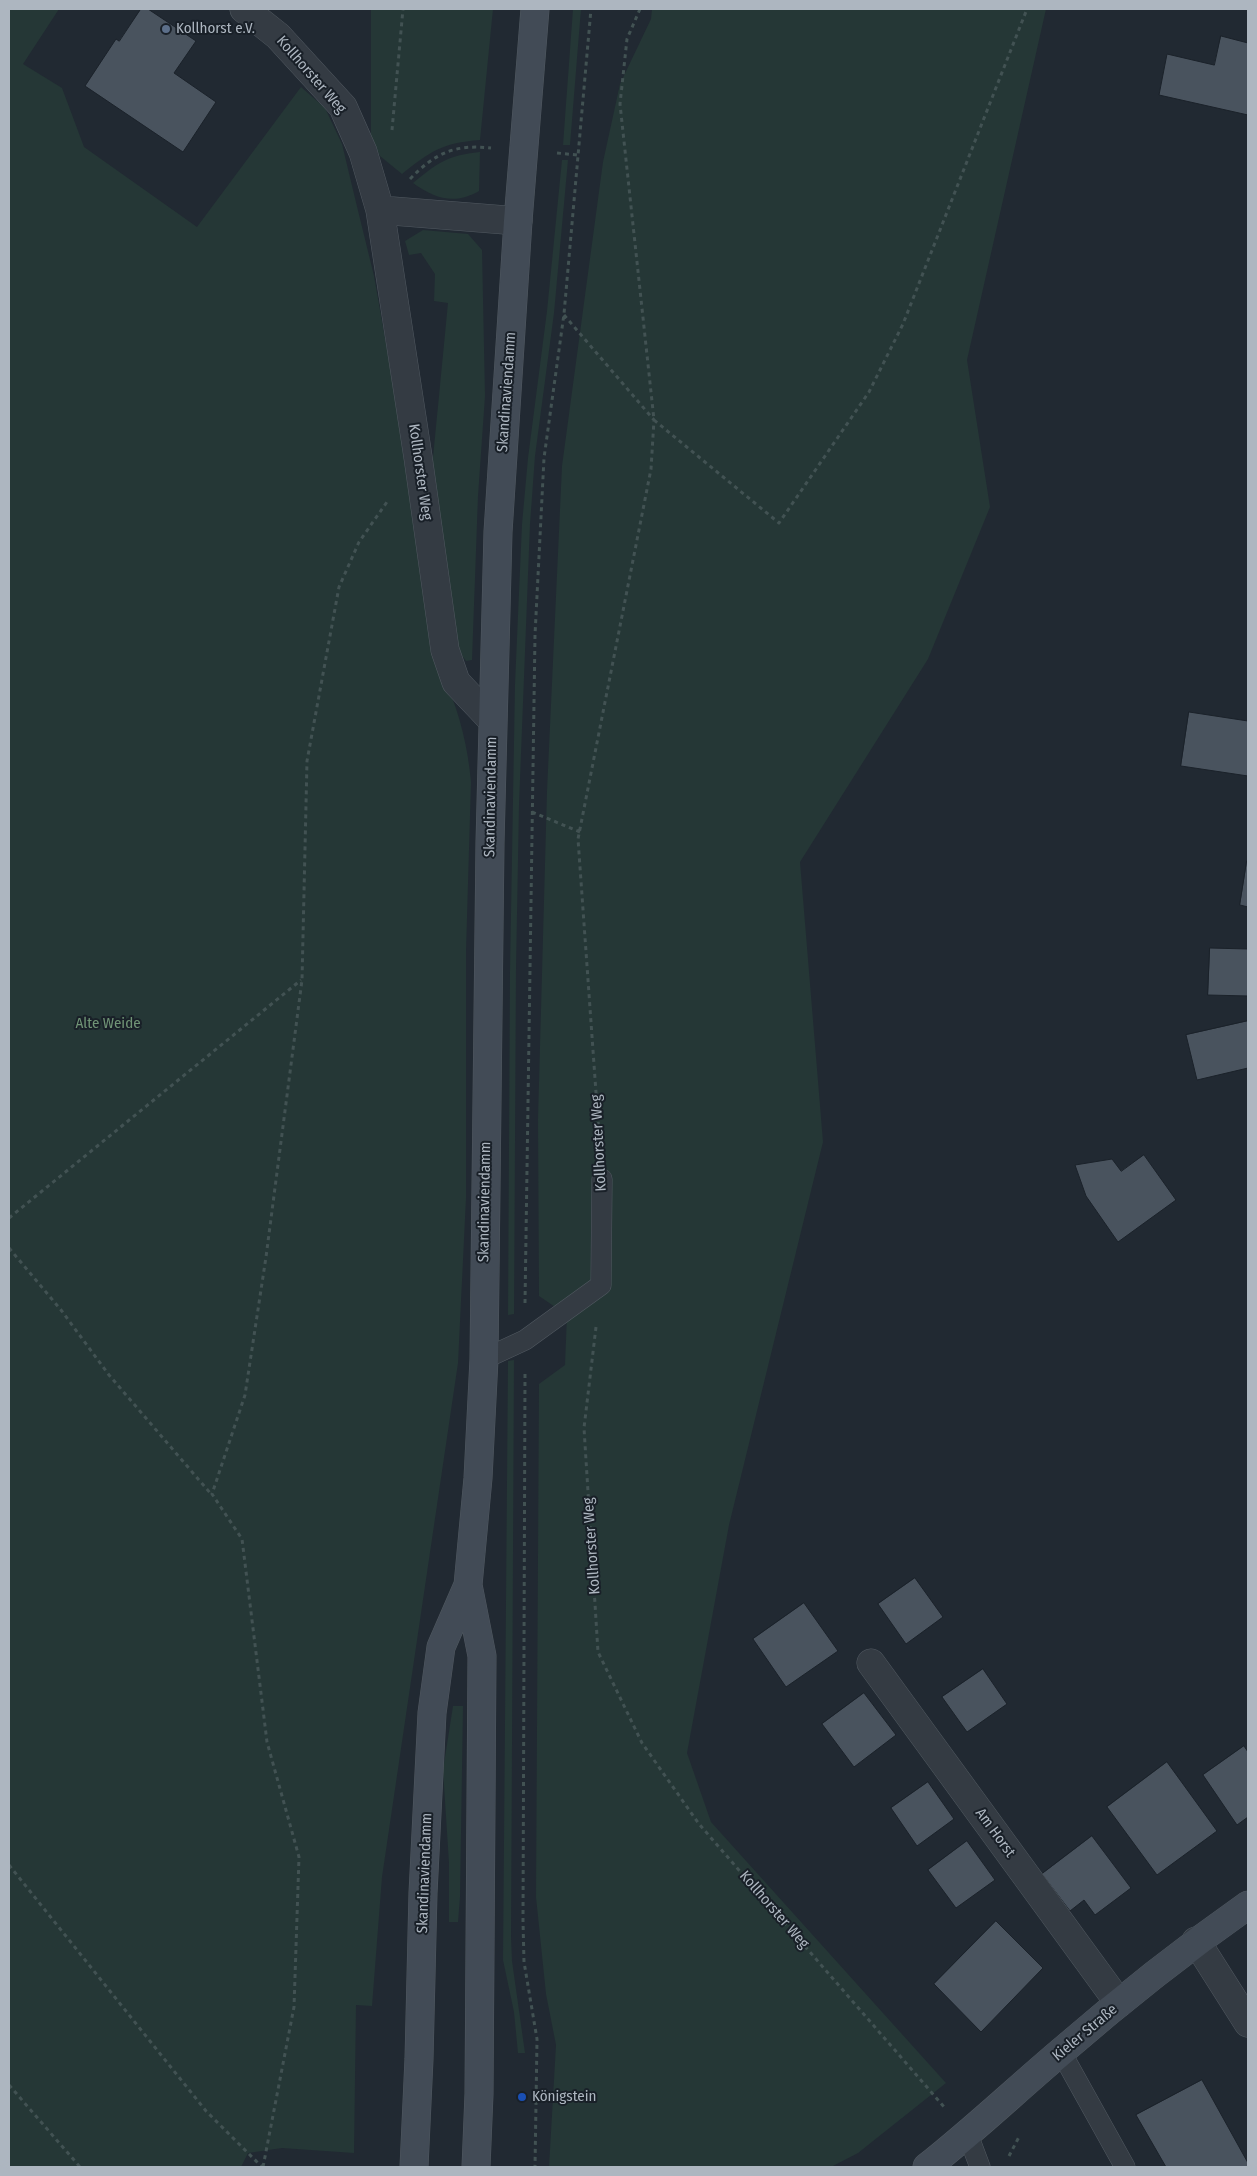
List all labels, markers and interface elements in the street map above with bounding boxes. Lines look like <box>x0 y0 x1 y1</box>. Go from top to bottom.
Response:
place label: Kollhorst e.V. <box>176 20 255 38</box>
marker: Kollhorst e.V. <box>160 23 172 35</box>
street label: Kollhorster Weg <box>272 32 350 118</box>
street label: Skandinaviendamm <box>494 331 520 453</box>
street label: Kollhorster Weg <box>404 423 436 521</box>
street label: Skandinaviendamm <box>481 737 501 857</box>
park label: Alte Weide <box>75 1015 141 1033</box>
street label: Kollhorster Weg <box>587 1094 611 1192</box>
street label: Skandinaviendamm <box>475 1142 495 1262</box>
street label: Kollhorster Weg <box>580 1497 604 1595</box>
street label: Am Horst <box>971 1805 1019 1861</box>
street label: Skandinaviendamm <box>414 1812 436 1934</box>
street label: Kollhorster Weg <box>735 1867 813 1953</box>
street label: Kieler Straße <box>1049 2001 1121 2065</box>
place label: Königstein <box>532 2088 596 2106</box>
marker: Königstein <box>516 2091 528 2103</box>

